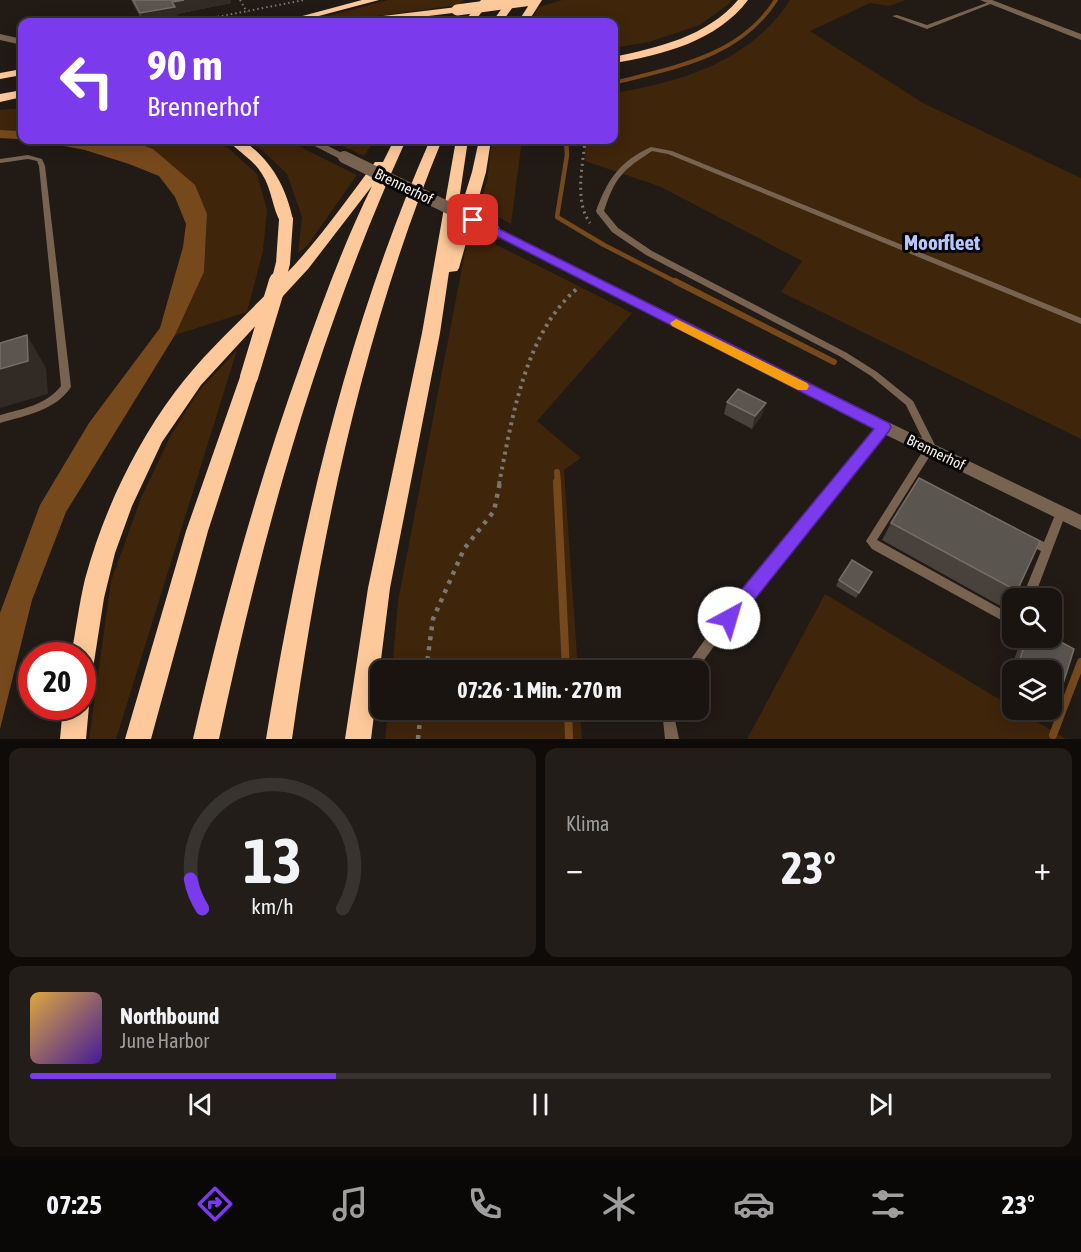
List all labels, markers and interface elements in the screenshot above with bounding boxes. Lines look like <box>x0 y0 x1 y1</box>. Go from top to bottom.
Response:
text: 90 m <box>147 41 222 89</box>
icon: left <box>48 42 126 120</box>
text: Brennerhof <box>147 91 260 122</box>
street label: Brennerhof <box>372 165 436 207</box>
pin <box>447 194 498 245</box>
icon: arrive <box>456 203 489 236</box>
district label: Moorfleet <box>904 230 980 254</box>
street label: Brennerhof <box>904 431 968 473</box>
position arrow <box>697 586 761 650</box>
map controls <box>1002 588 1062 720</box>
button: search <box>1002 588 1062 648</box>
speed limit sign: 20 <box>18 642 96 720</box>
button: layers <box>1002 660 1062 720</box>
text: 07:26 · 1 Min. · 270 m <box>457 677 622 703</box>
text: Klima <box>566 812 609 835</box>
text: 13 <box>243 825 302 896</box>
text: 23° <box>781 842 836 894</box>
text: − <box>566 849 583 887</box>
text: + <box>1034 849 1051 887</box>
text: km/h <box>251 895 294 920</box>
text: Northbound <box>120 1003 219 1029</box>
text: June Harbor <box>120 1029 209 1052</box>
icon: previous <box>184 1088 217 1121</box>
icon: pause <box>524 1088 557 1121</box>
icon: next <box>864 1088 897 1121</box>
icon: directions <box>194 1183 236 1225</box>
icon: music <box>329 1183 371 1225</box>
icon: phone <box>464 1183 506 1225</box>
icon: climate <box>598 1183 640 1225</box>
icon: car <box>733 1183 775 1225</box>
icon: filters <box>867 1183 909 1225</box>
text: 07:25 <box>46 1189 102 1220</box>
text: 23° <box>1002 1189 1035 1220</box>

